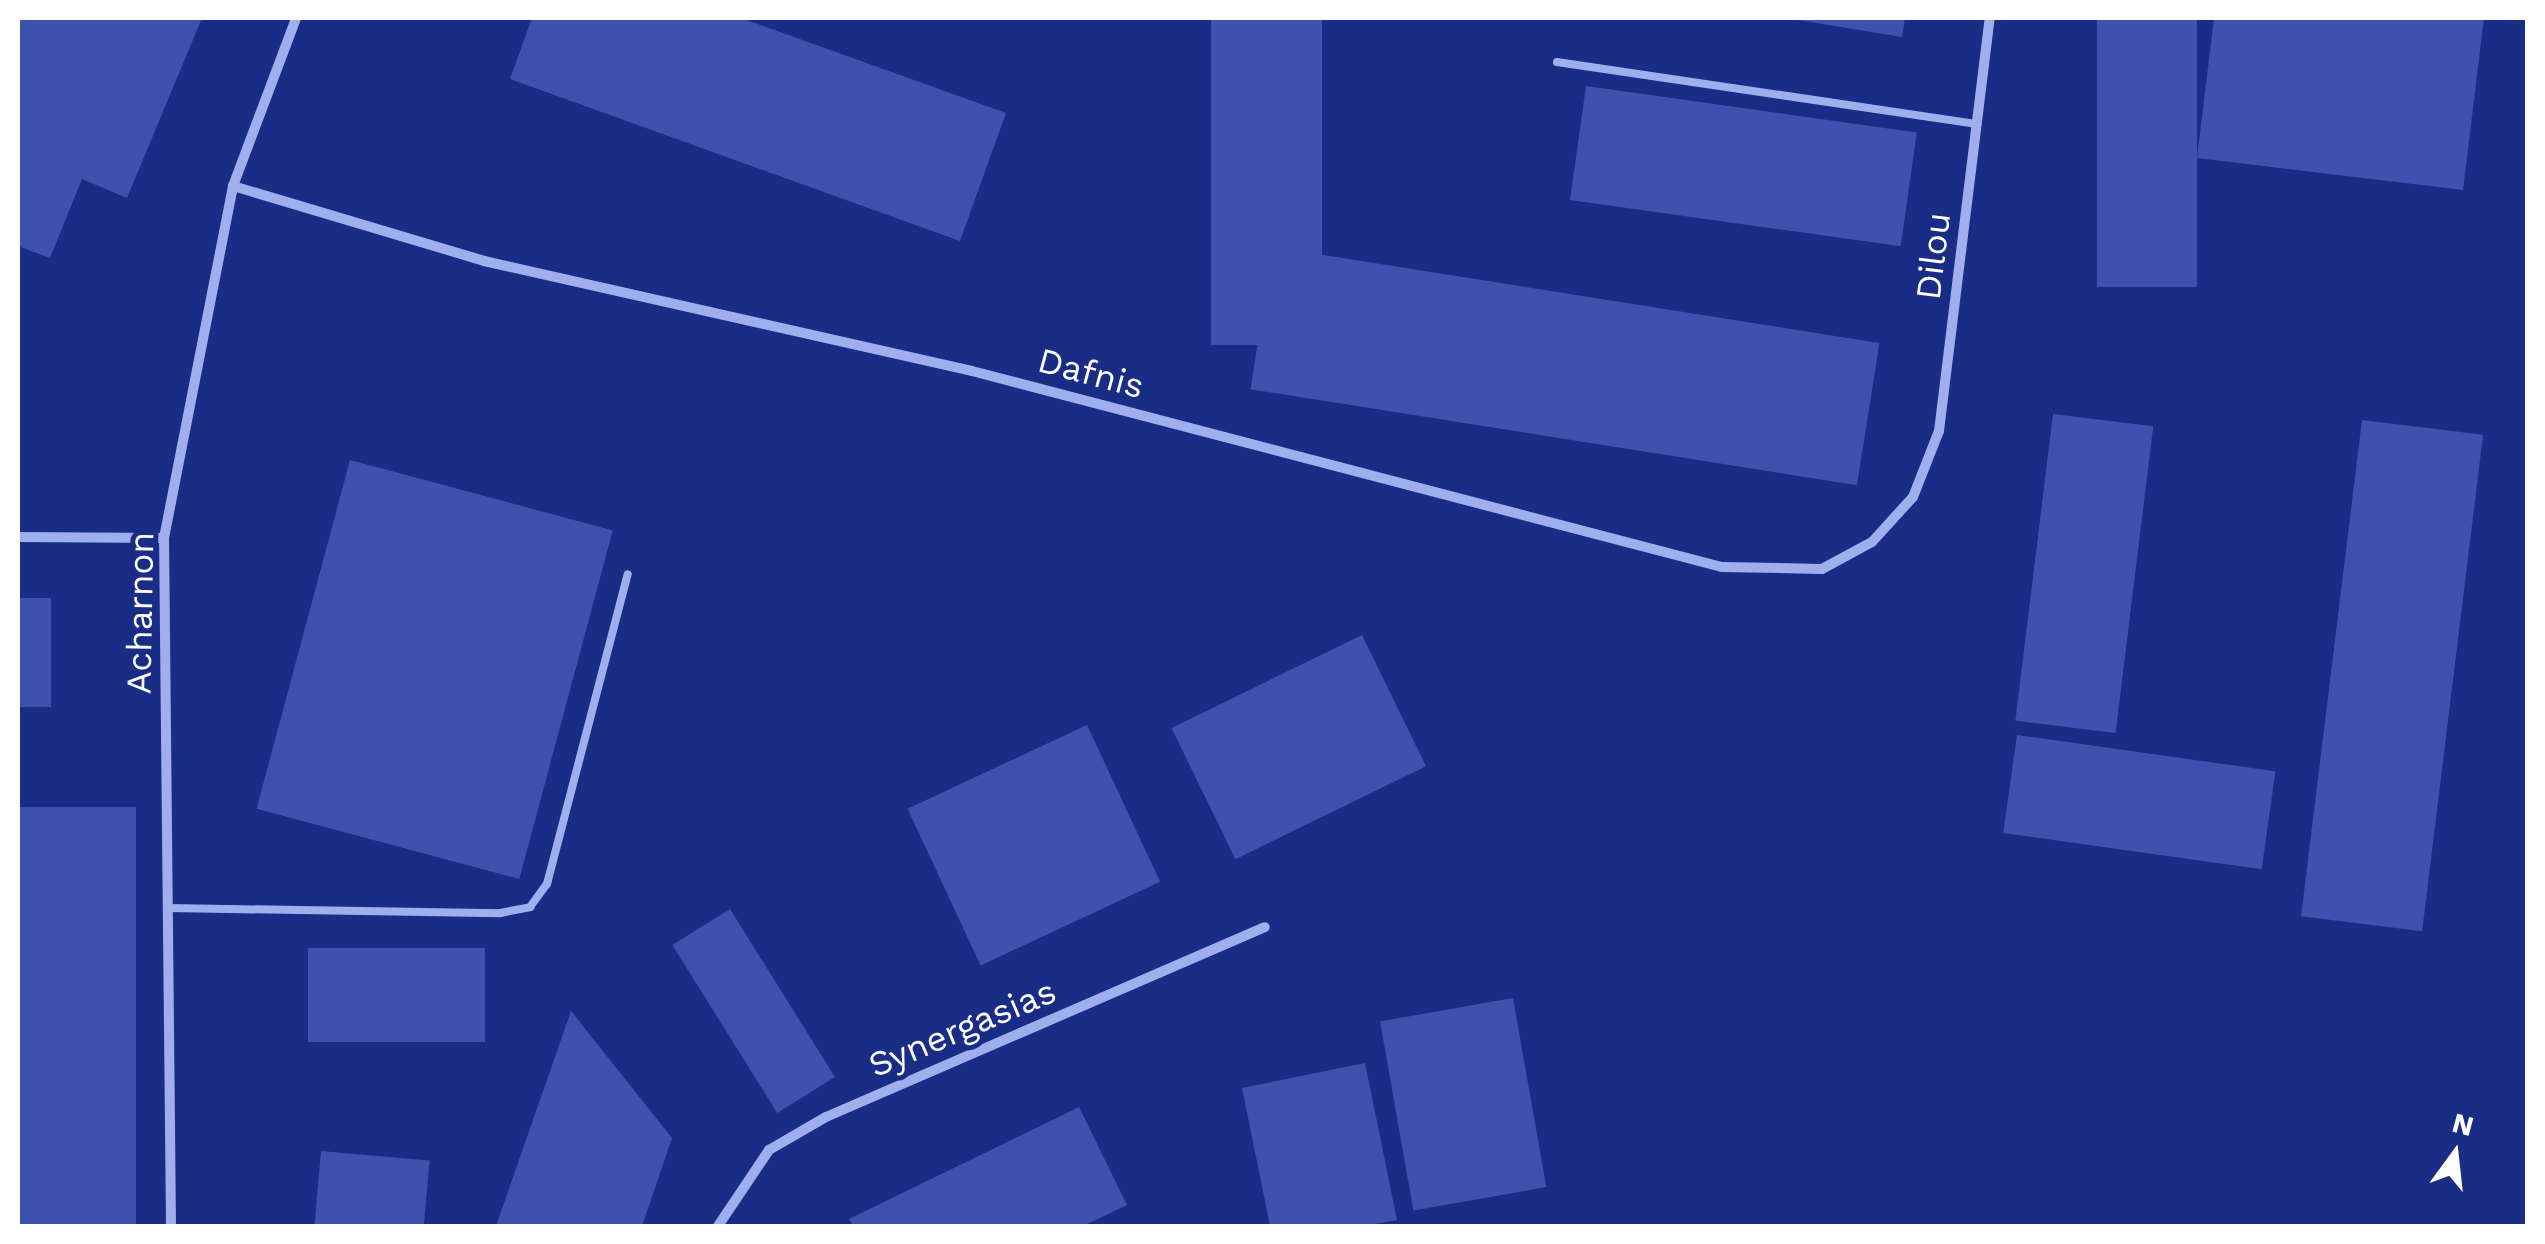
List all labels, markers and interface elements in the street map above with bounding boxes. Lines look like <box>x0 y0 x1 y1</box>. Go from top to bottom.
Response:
street label: Dilou <box>1907 210 1959 302</box>
street label: Dafnis <box>1033 339 1149 407</box>
street label: Acharnon <box>118 531 162 695</box>
street label: Synergasias <box>862 970 1062 1086</box>
north arrow <box>2405 1104 2505 1204</box>
text: N <box>2449 1106 2477 1143</box>

